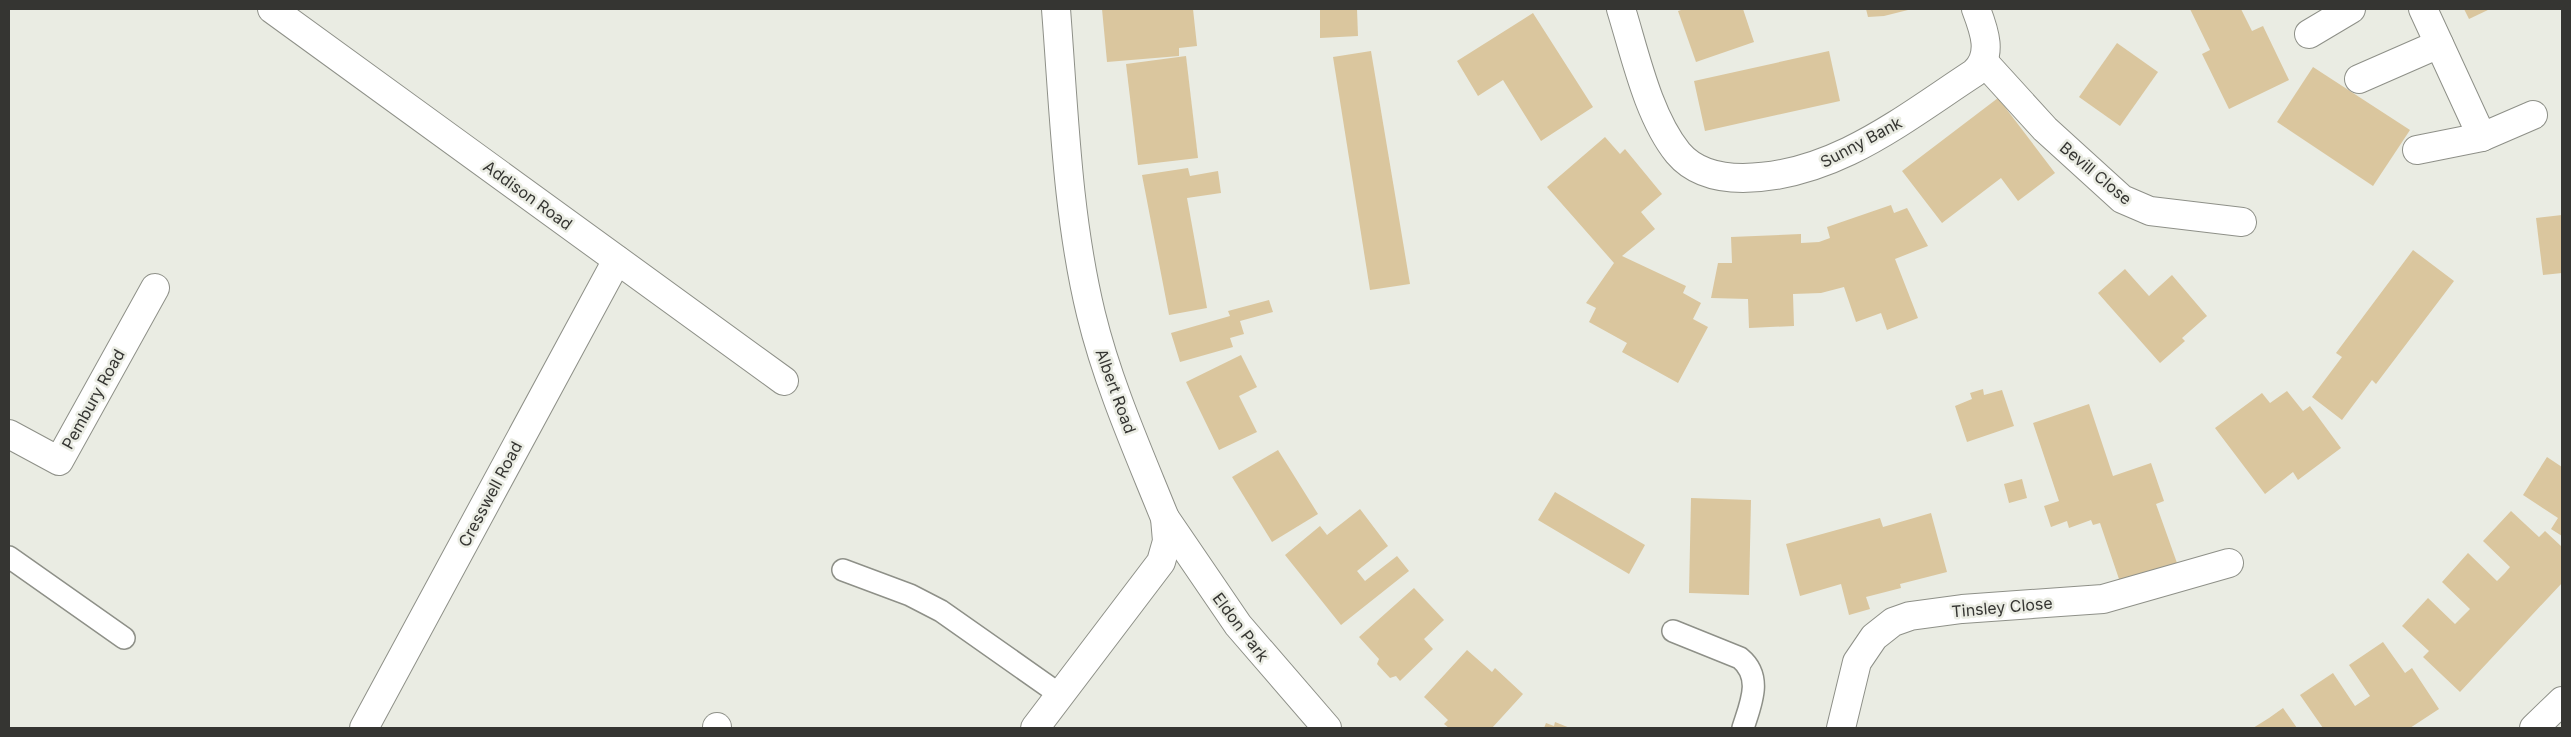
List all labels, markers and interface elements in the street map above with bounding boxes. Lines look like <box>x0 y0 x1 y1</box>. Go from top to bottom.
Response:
street label: Sunny Bank <box>1817 112 1905 172</box>
street label: Bevill Close <box>2056 137 2136 209</box>
street label: Addison Road <box>480 156 576 234</box>
street label: Pembury Road <box>57 346 129 452</box>
street label: Albert Road <box>1091 346 1141 436</box>
street label: Cresswell Road <box>454 438 526 550</box>
street label: Eldon Park <box>1209 589 1274 666</box>
street label: Tinsley Close <box>1951 593 2053 621</box>

